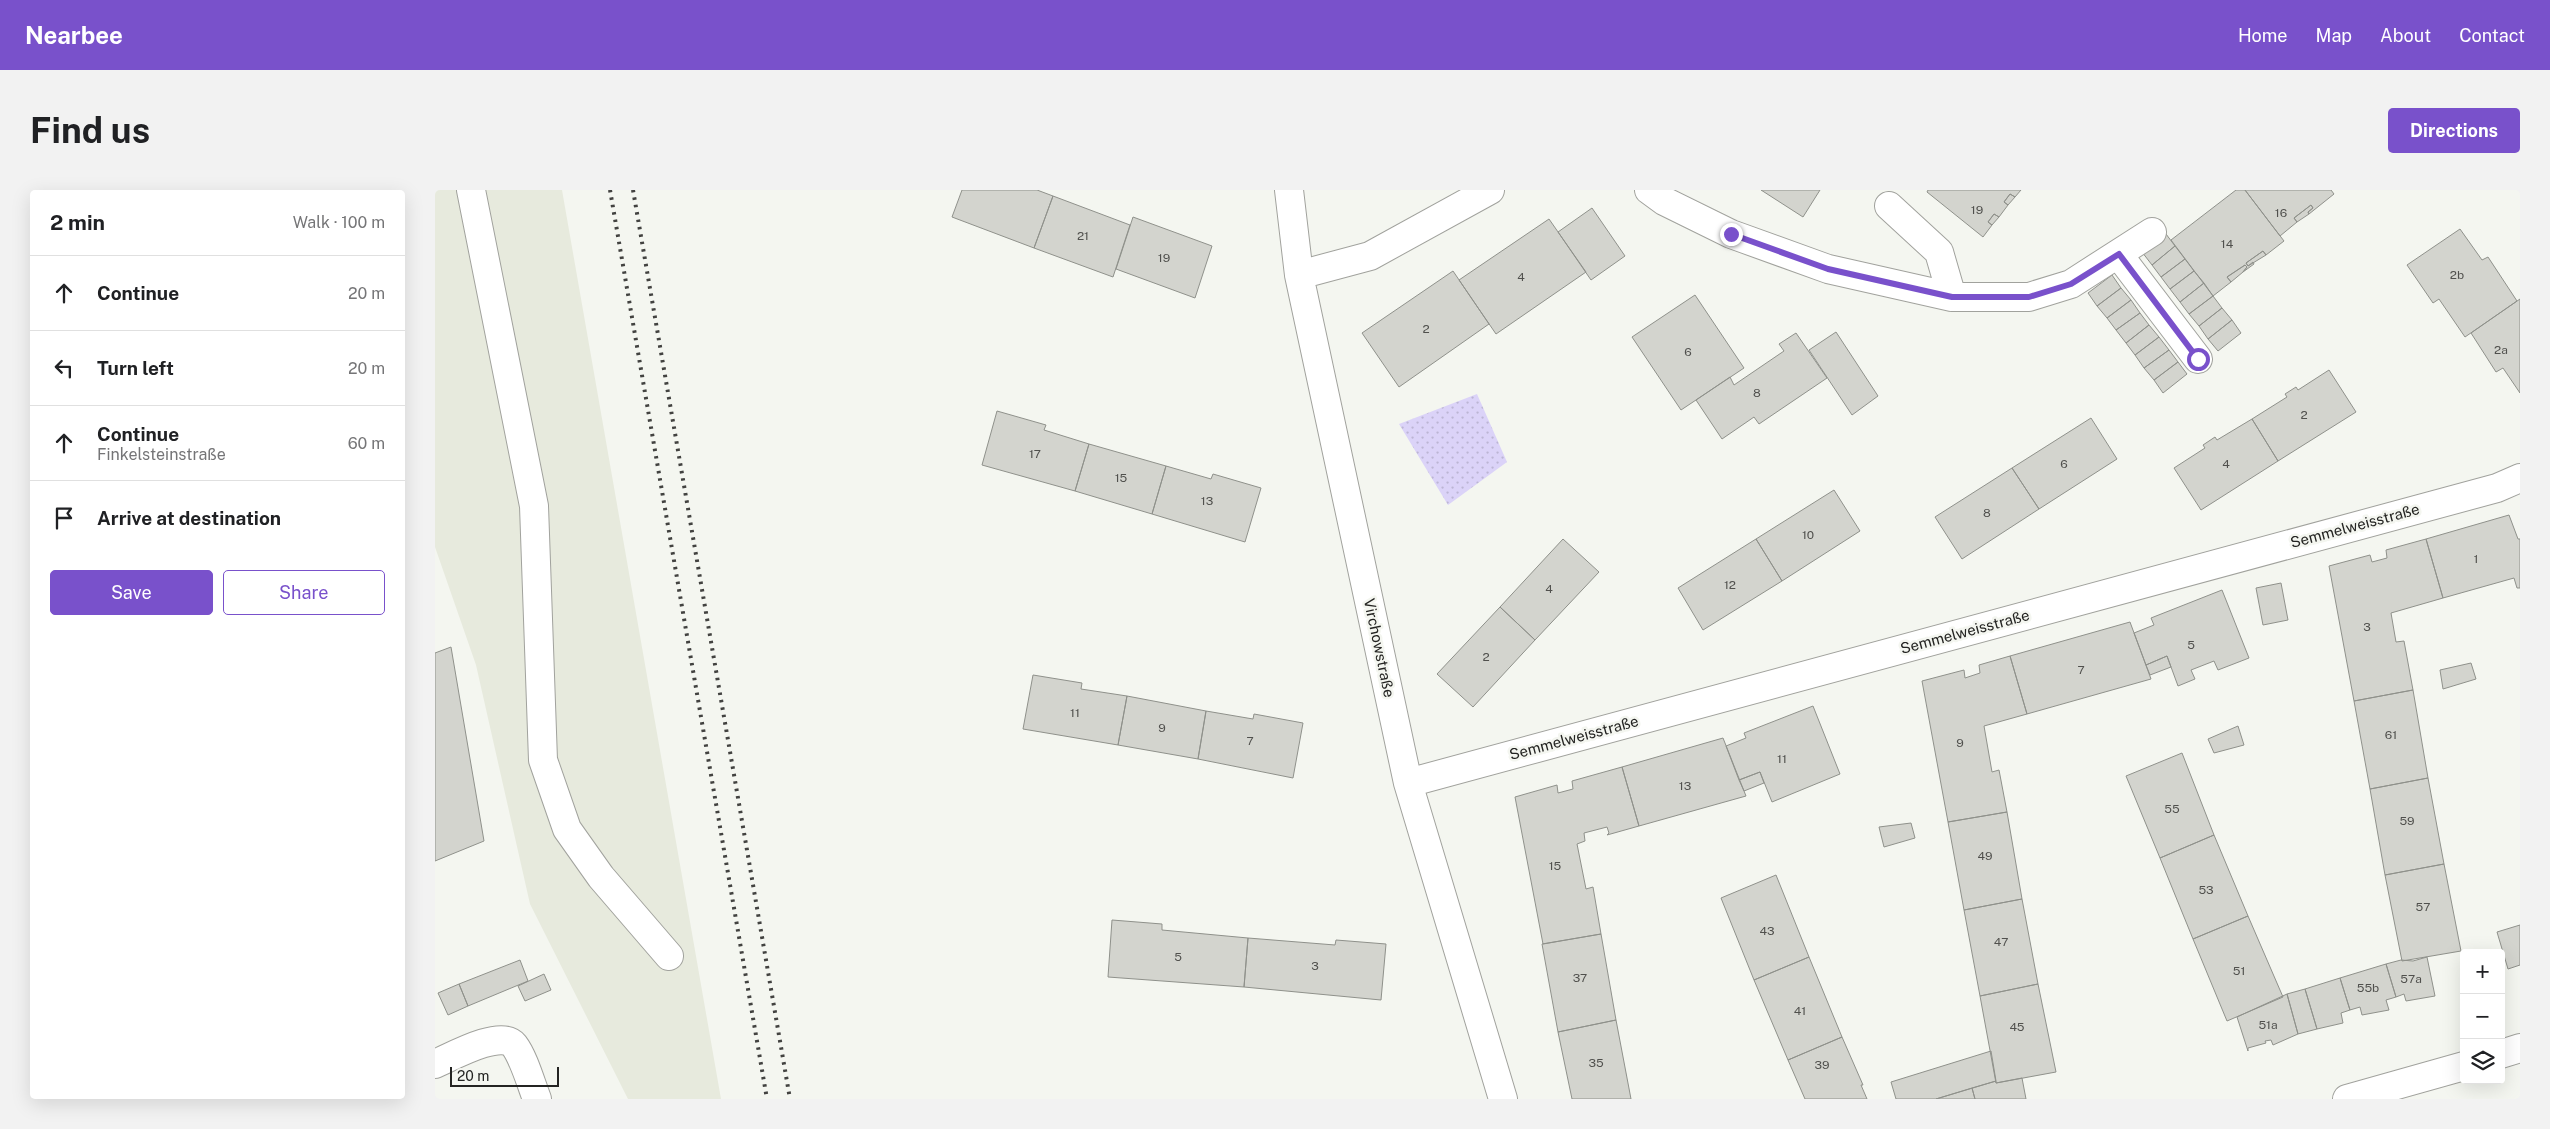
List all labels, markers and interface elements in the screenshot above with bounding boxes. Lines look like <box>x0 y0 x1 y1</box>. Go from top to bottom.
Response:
text: Nearbee <box>25 21 123 49</box>
text: Home <box>2238 25 2288 46</box>
text: Map <box>2316 25 2352 46</box>
text: About <box>2380 25 2431 46</box>
text: Contact <box>2459 25 2525 46</box>
button: Directions <box>2388 108 2520 153</box>
text: Find us <box>30 110 150 151</box>
house number: 19 <box>1971 203 1983 217</box>
house number: 16 <box>2275 206 2287 220</box>
text: 2 min <box>50 210 105 235</box>
text: Walk · 100 m <box>293 213 385 232</box>
route end <box>1720 223 1743 246</box>
house number: 21 <box>1077 229 1089 243</box>
house number: 14 <box>2221 237 2234 251</box>
house number: 19 <box>1158 251 1170 265</box>
house number: 2b <box>2450 268 2464 282</box>
house number: 4 <box>1517 270 1525 284</box>
icon: ahead <box>50 279 78 307</box>
text: Continue <box>97 282 179 304</box>
text: 20 m <box>348 284 385 303</box>
house number: 2 <box>1422 322 1430 336</box>
house number: 2a <box>2494 343 2508 357</box>
house number: 6 <box>1684 345 1692 359</box>
route start <box>2187 348 2210 371</box>
icon: left <box>50 354 78 382</box>
text: Turn left <box>97 357 174 379</box>
text: 20 m <box>348 359 385 378</box>
house number: 8 <box>1753 386 1761 400</box>
house number: 2 <box>2300 408 2308 422</box>
text: Continue <box>97 423 179 445</box>
icon: ahead <box>50 429 78 457</box>
text: 60 m <box>348 434 385 453</box>
text: Finkelsteinstraße <box>97 445 226 464</box>
house number: 17 <box>1029 447 1041 461</box>
house number: 6 <box>2060 457 2068 471</box>
house number: 4 <box>2222 457 2230 471</box>
house number: 15 <box>1115 471 1128 485</box>
house number: 13 <box>1201 494 1213 508</box>
street label: Semmelweisstraße <box>2288 500 2421 551</box>
icon: arrive <box>50 504 78 532</box>
house number: 8 <box>1983 506 1991 520</box>
text: Arrive at destination <box>97 507 281 529</box>
house number: 10 <box>1802 528 1814 542</box>
house number: 1 <box>2474 552 2478 566</box>
button: Save <box>50 570 213 615</box>
button: Share <box>223 570 385 615</box>
house number: 12 <box>1724 578 1736 592</box>
house number: 4 <box>1545 582 1553 596</box>
street label: Virchowstraße <box>1361 597 1398 699</box>
street label: Semmelweisstraße <box>1898 606 2031 657</box>
house number: 3 <box>2363 620 2371 634</box>
house number: 5 <box>2187 638 2195 652</box>
house number: 2 <box>1482 650 1490 664</box>
house number: 7 <box>2077 663 2085 677</box>
house number: 11 <box>1070 706 1080 720</box>
street label: Semmelweisstraße <box>1507 712 1640 763</box>
house number: 9 <box>1158 721 1166 735</box>
house number: 61 <box>2385 728 2397 742</box>
house number: 7 <box>1246 734 1254 748</box>
house number: 9 <box>1956 736 1964 750</box>
house number: 11 <box>1777 752 1787 766</box>
house number: 13 <box>1679 779 1691 793</box>
house number: 55 <box>2164 802 2180 816</box>
house number: 59 <box>2399 814 2415 828</box>
house number: 49 <box>1977 849 1993 863</box>
house number: 15 <box>1549 859 1562 873</box>
house number: 53 <box>2198 883 2214 897</box>
house number: 57 <box>2416 900 2430 914</box>
house number: 43 <box>1759 924 1775 938</box>
house number: 47 <box>1994 935 2008 949</box>
map controls <box>2460 949 2505 1084</box>
button: + <box>2460 949 2505 994</box>
house number: 5 <box>1174 950 1182 964</box>
house number: 3 <box>1311 959 1319 973</box>
house number: 51 <box>2233 964 2245 978</box>
house number: 37 <box>1573 971 1587 985</box>
house number: 57a <box>2400 972 2422 986</box>
house number: 55b <box>2357 981 2379 995</box>
button: − <box>2460 994 2505 1039</box>
house number: 41 <box>1794 1004 1806 1018</box>
house number: 51a <box>2258 1018 2278 1032</box>
house number: 45 <box>2009 1020 2025 1034</box>
button: layers <box>2460 1039 2505 1084</box>
house number: 35 <box>1588 1056 1604 1070</box>
house number: 39 <box>1815 1058 1829 1072</box>
scale bar <box>450 1064 559 1087</box>
text: 20 m <box>457 1068 489 1084</box>

